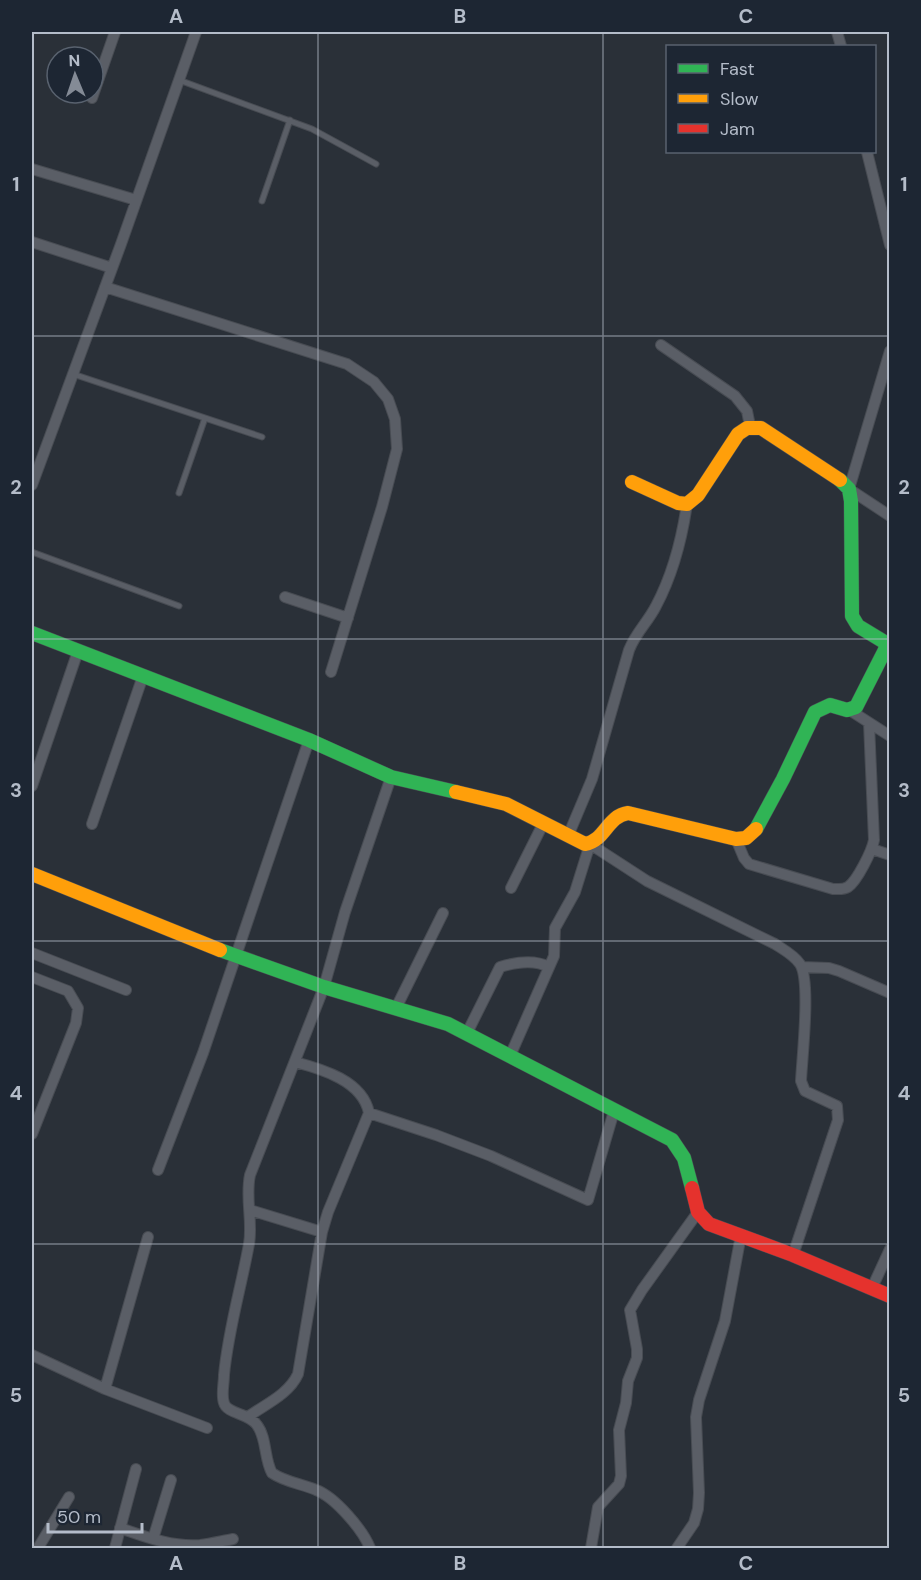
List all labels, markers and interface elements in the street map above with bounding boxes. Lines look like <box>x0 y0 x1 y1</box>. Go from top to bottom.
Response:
text: A <box>169 3 183 29</box>
text: B <box>454 3 466 29</box>
text: C <box>739 3 753 29</box>
north arrow <box>45 45 105 105</box>
legend <box>666 45 876 153</box>
text: N <box>68 50 81 71</box>
text: Fast <box>720 57 755 81</box>
text: Slow <box>720 87 759 111</box>
text: Jam <box>720 117 755 141</box>
text: 1 <box>12 171 20 197</box>
text: 1 <box>900 171 908 197</box>
text: 2 <box>10 474 22 500</box>
text: 2 <box>898 474 910 500</box>
text: 3 <box>10 777 22 803</box>
text: 3 <box>898 777 910 803</box>
text: 4 <box>10 1080 23 1106</box>
text: 4 <box>898 1080 911 1106</box>
text: 5 <box>10 1382 22 1408</box>
text: 5 <box>898 1382 910 1408</box>
scale bar <box>48 1496 142 1534</box>
text: 50 m <box>57 1505 101 1529</box>
text: A <box>169 1550 183 1576</box>
text: B <box>454 1550 466 1576</box>
text: C <box>739 1550 753 1576</box>

